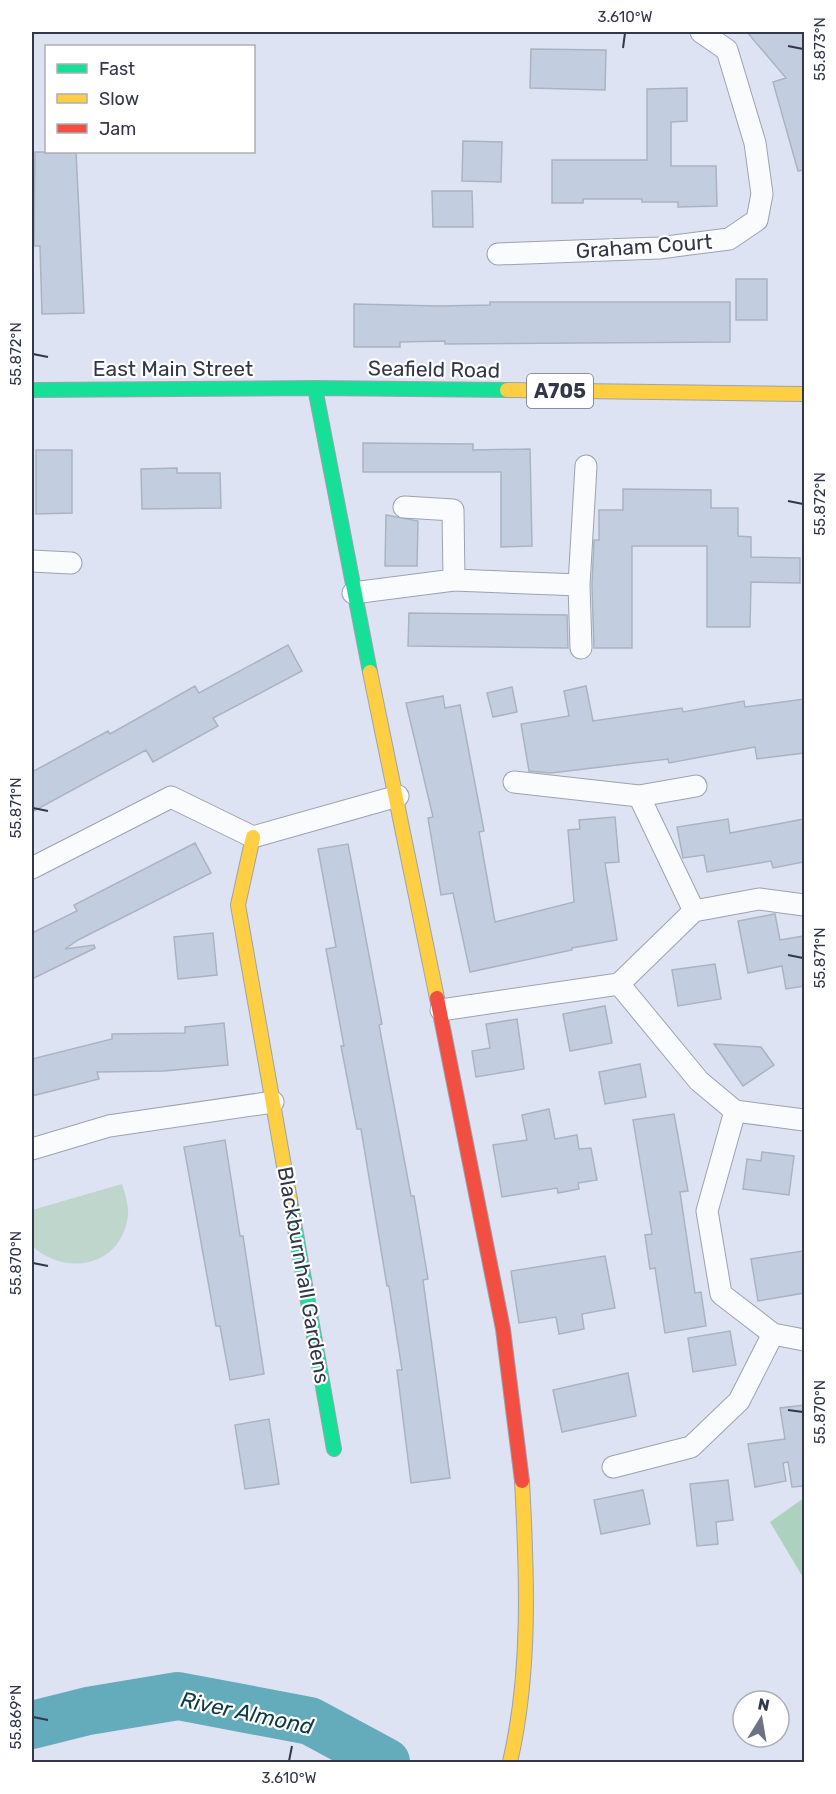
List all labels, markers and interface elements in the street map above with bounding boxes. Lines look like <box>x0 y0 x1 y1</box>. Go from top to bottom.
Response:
text: 3.610°W <box>597 8 653 26</box>
text: 55.873°N <box>811 17 829 81</box>
legend <box>45 45 255 153</box>
text: Fast <box>99 58 135 80</box>
text: Slow <box>99 88 139 110</box>
text: Jam <box>99 118 136 140</box>
street label: Graham Court <box>575 229 713 263</box>
text: 55.872°N <box>7 322 25 386</box>
street label: Seafield Road <box>368 355 500 383</box>
street label: East Main Street <box>93 356 253 381</box>
road number: A705 <box>527 374 593 408</box>
text: 55.872°N <box>811 472 829 536</box>
text: 55.871°N <box>7 777 25 839</box>
text: 55.871°N <box>811 927 829 989</box>
street label: Blackburnhall Gardens <box>273 1164 335 1386</box>
text: 55.870°N <box>7 1231 25 1295</box>
text: 55.870°N <box>811 1380 829 1444</box>
text: 55.869°N <box>7 1684 25 1750</box>
water label: River Almond <box>178 1686 317 1740</box>
north arrow <box>731 1689 791 1749</box>
text: N <box>756 1694 771 1715</box>
text: 3.610°W <box>261 1769 317 1787</box>

